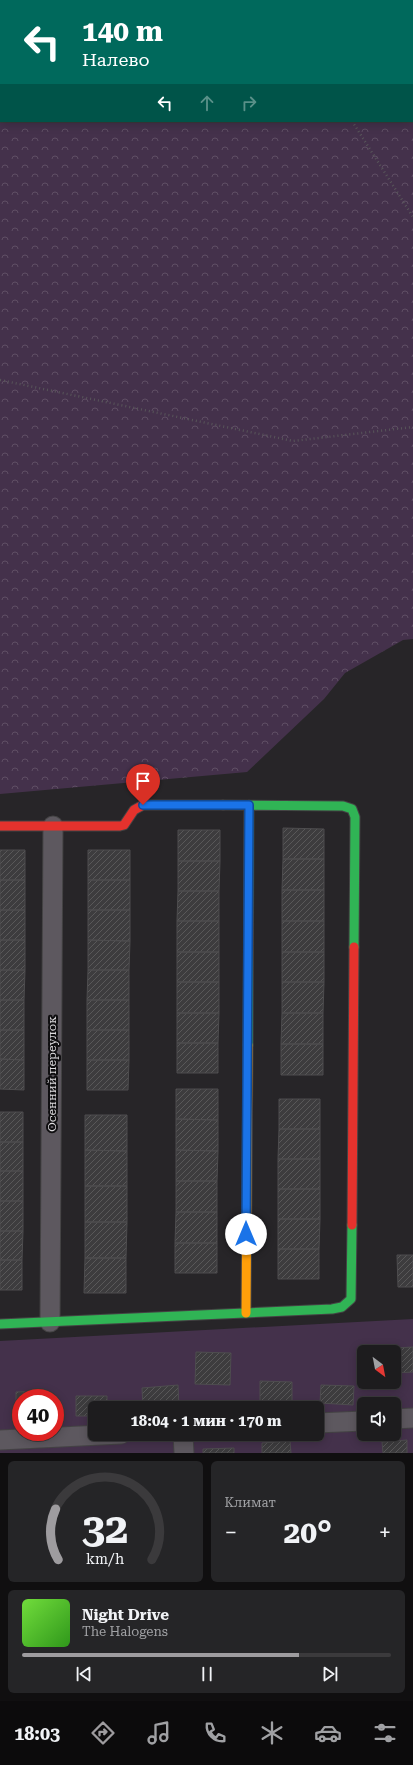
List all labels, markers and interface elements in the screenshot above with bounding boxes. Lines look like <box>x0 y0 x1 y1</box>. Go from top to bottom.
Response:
text: 140 m <box>82 15 163 48</box>
icon: left <box>16 16 68 68</box>
text: Налево <box>82 49 150 70</box>
icon: left <box>154 92 176 114</box>
icon: ahead <box>196 92 218 114</box>
icon: right <box>238 92 260 114</box>
pin <box>126 764 160 805</box>
icon: arrive <box>132 770 154 792</box>
street label: Осенний переулок <box>45 1016 59 1132</box>
position arrow <box>225 1213 267 1255</box>
north arrow <box>357 1345 401 1389</box>
map controls <box>357 1345 401 1441</box>
speed limit sign: 40 <box>12 1389 64 1441</box>
button: sound <box>357 1397 401 1441</box>
text: 18:04 · 1 мин · 170 m <box>130 1412 282 1430</box>
text: Климат <box>225 1495 276 1510</box>
text: 32 <box>82 1503 129 1552</box>
text: 20° <box>283 1515 332 1550</box>
text: − <box>225 1520 237 1545</box>
text: + <box>379 1520 391 1545</box>
text: km/h <box>86 1550 124 1566</box>
text: Night Drive <box>82 1606 169 1624</box>
text: The Halogens <box>82 1624 168 1639</box>
icon: previous <box>73 1663 95 1685</box>
icon: pause <box>196 1663 218 1685</box>
icon: next <box>319 1663 341 1685</box>
icon: directions <box>89 1719 117 1747</box>
icon: music <box>145 1719 173 1747</box>
icon: phone <box>201 1719 229 1747</box>
icon: climate <box>258 1719 286 1747</box>
icon: car <box>314 1719 342 1747</box>
icon: filters <box>371 1719 399 1747</box>
text: 18:03 <box>14 1723 60 1744</box>

